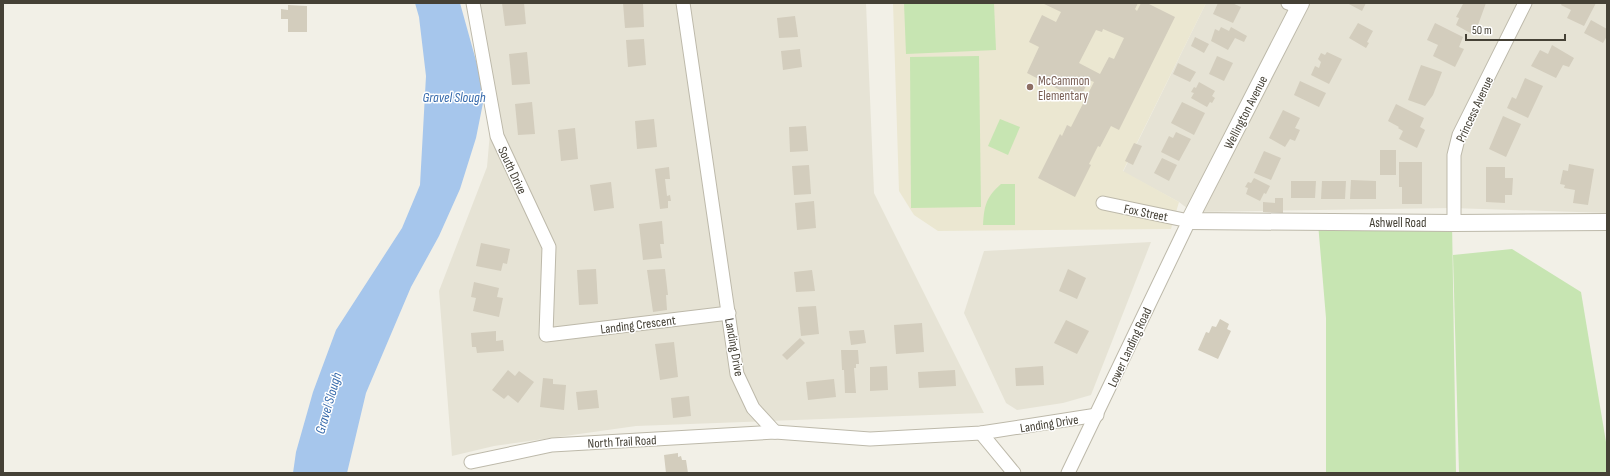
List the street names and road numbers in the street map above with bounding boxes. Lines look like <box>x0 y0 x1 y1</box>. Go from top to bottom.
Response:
street label: Wellington Avenue <box>1221 73 1271 152</box>
street label: Princess Avenue <box>1453 74 1497 145</box>
street label: South Drive <box>494 144 530 197</box>
street label: Fox Street <box>1122 201 1169 225</box>
street label: Ashwell Road <box>1369 215 1426 231</box>
street label: Lower Landing Road <box>1104 305 1155 390</box>
street label: Landing Crescent <box>600 312 677 338</box>
street label: Landing Drive <box>721 317 747 377</box>
street label: Landing Drive <box>1019 411 1079 436</box>
street label: North Trail Road <box>587 432 657 452</box>

